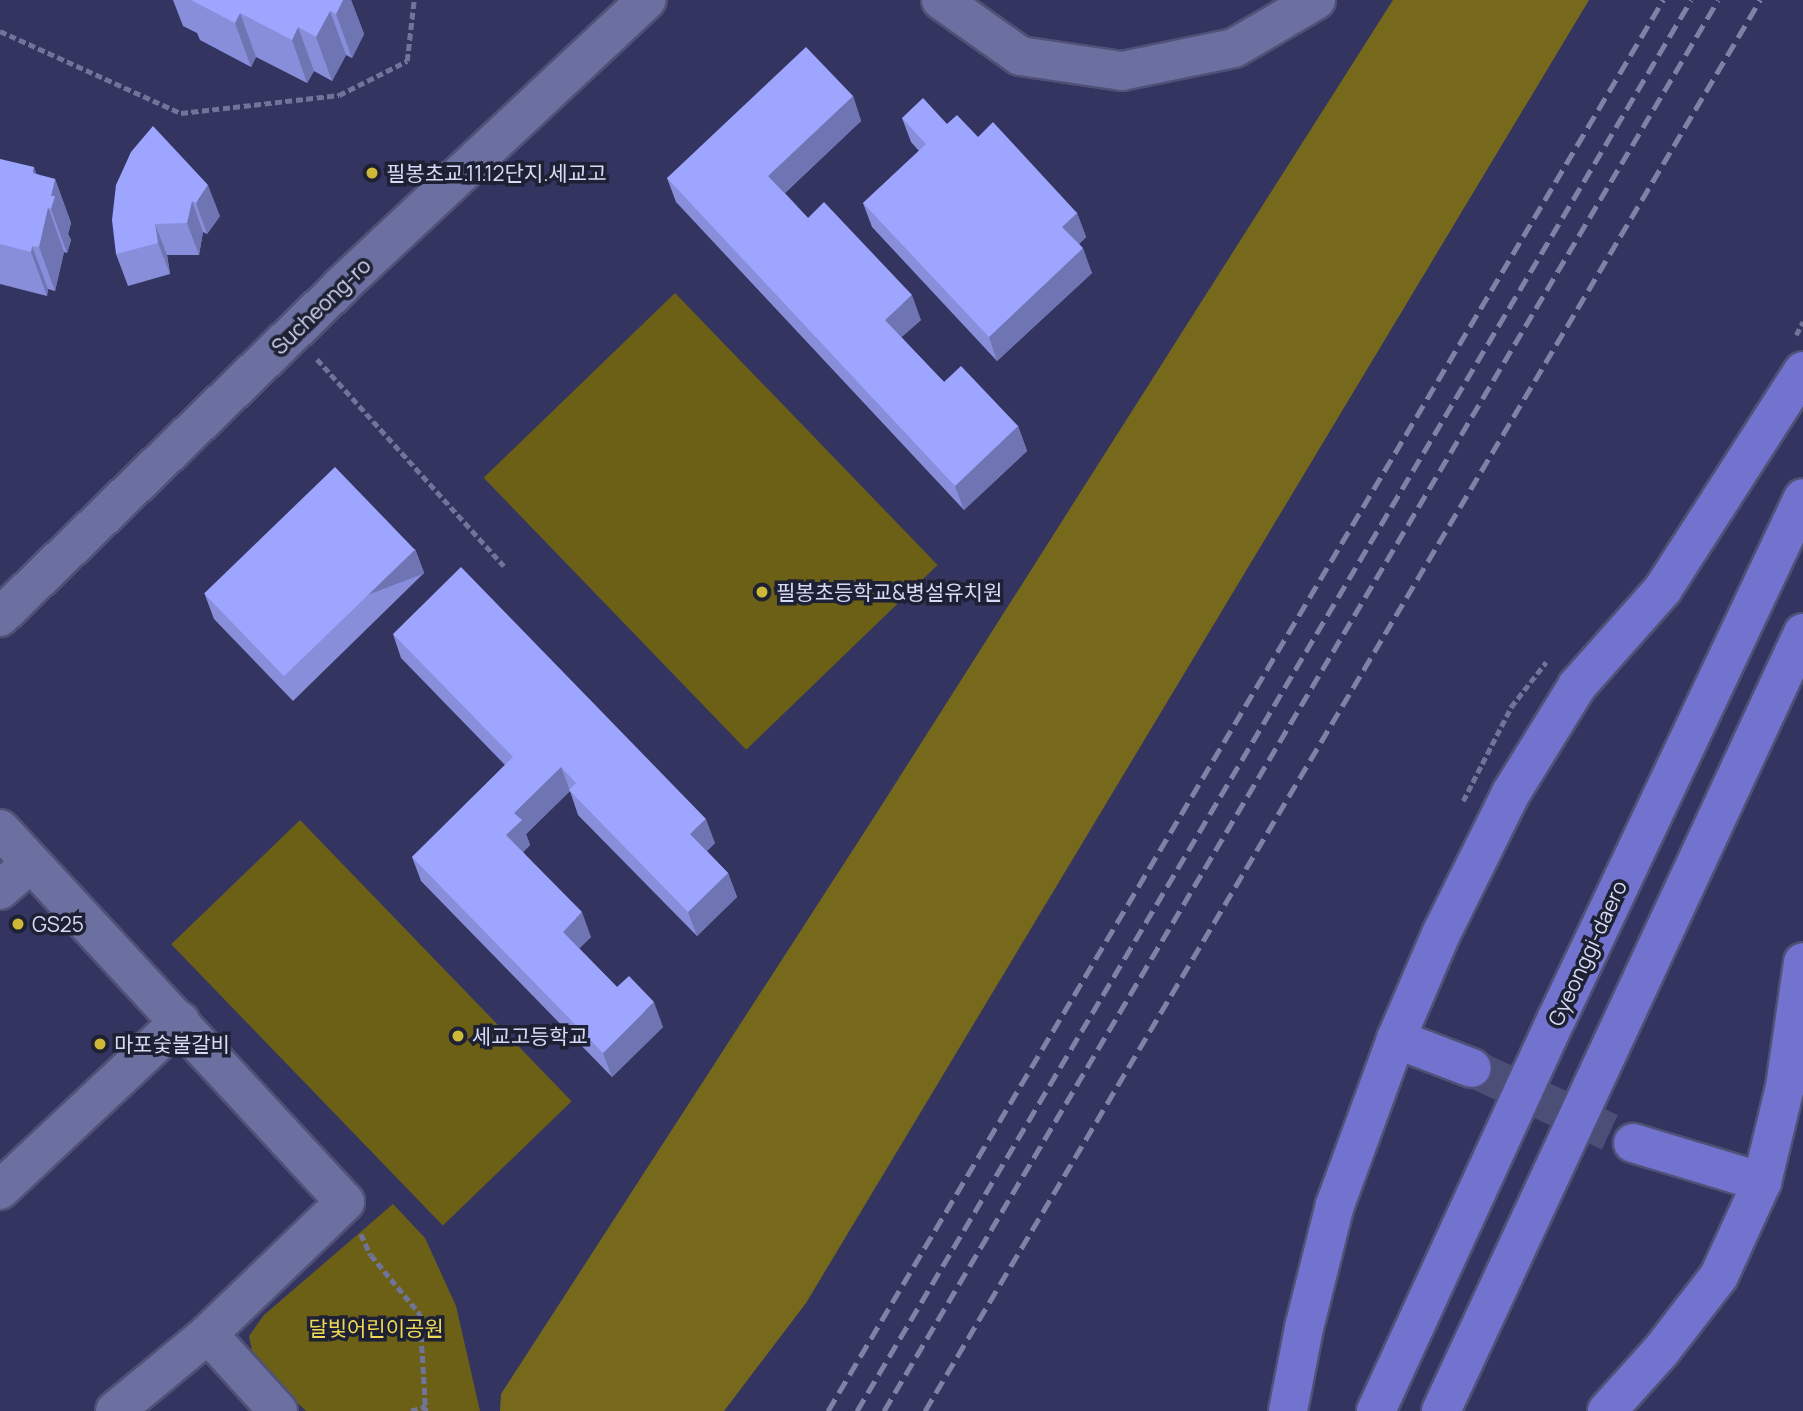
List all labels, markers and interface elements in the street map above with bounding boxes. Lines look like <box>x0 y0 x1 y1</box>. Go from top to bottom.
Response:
place label: 필봉초교.11.12단지.세교고 <box>386 160 607 186</box>
marker: 필봉초교.11.12단지.세교고 <box>364 165 380 181</box>
street label: Sucheong-ro <box>266 253 376 359</box>
place label: 필봉초등학교&병설유치원 <box>776 579 1002 605</box>
marker: 필봉초등학교&병설유치원 <box>754 584 770 600</box>
street label: Gyeonggi-daero <box>1542 876 1632 1030</box>
place label: GS25 <box>32 911 84 937</box>
marker: GS25 <box>10 916 26 932</box>
place label: 세교고등학교 <box>472 1023 588 1049</box>
marker: 세교고등학교 <box>450 1028 466 1044</box>
place label: 마포숯불갈비 <box>114 1031 230 1057</box>
marker: 마포숯불갈비 <box>92 1036 108 1052</box>
park label: 달빛어린이공원 <box>308 1315 444 1341</box>

